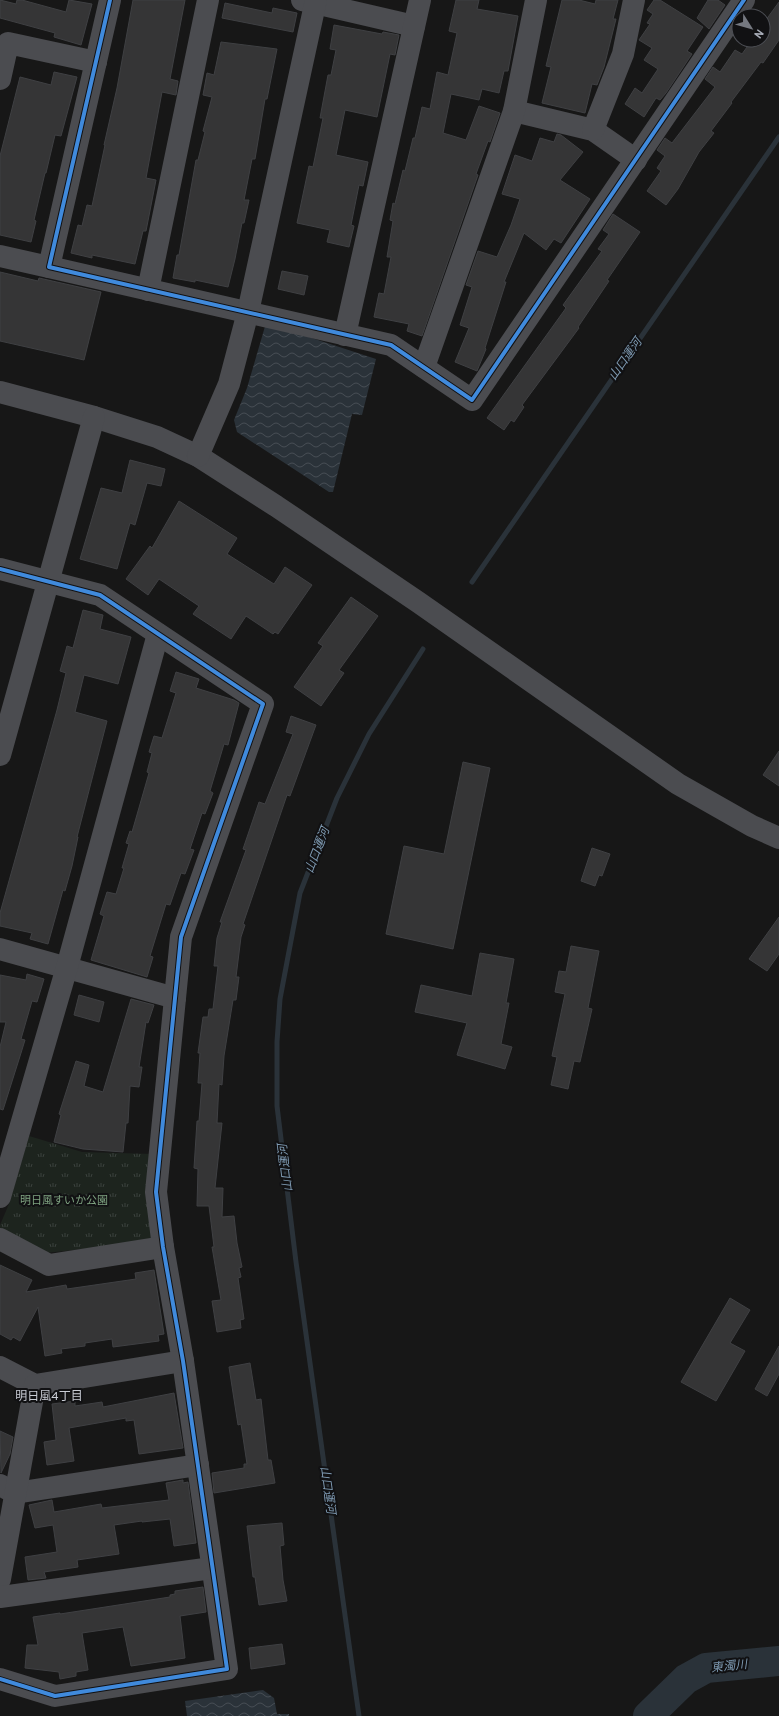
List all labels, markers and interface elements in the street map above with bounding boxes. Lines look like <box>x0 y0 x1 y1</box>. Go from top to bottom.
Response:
north arrow <box>731 8 771 48</box>
text: N <box>750 26 766 41</box>
water label: 山口運河 <box>605 334 647 384</box>
water label: 山口運河 <box>302 823 335 876</box>
water label: 山口運河 <box>275 1141 297 1193</box>
park label: 明日風すいか公園 <box>20 1194 108 1208</box>
district label: 明日風4丁目 <box>15 1389 83 1405</box>
water label: 山口運河 <box>316 1465 339 1517</box>
water label: 東濁川 <box>710 1657 750 1677</box>

